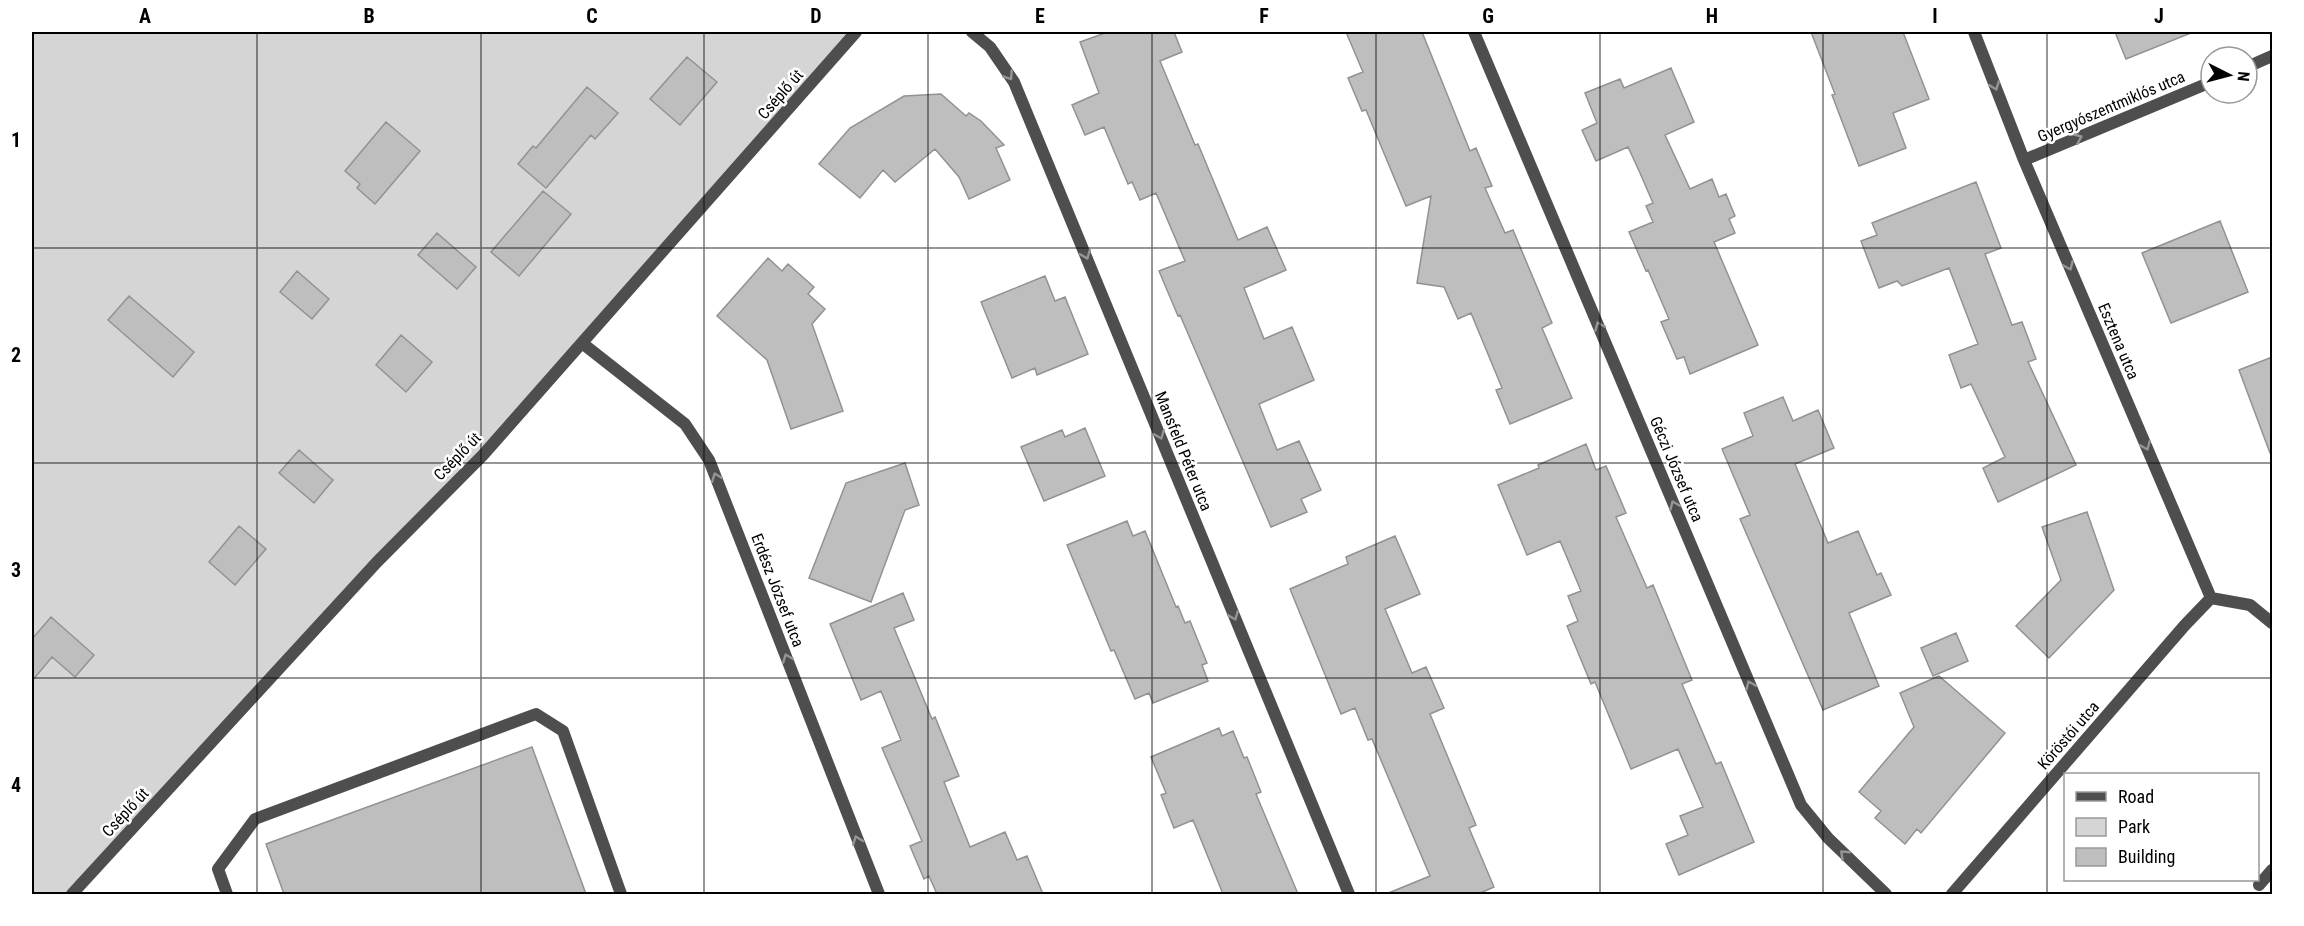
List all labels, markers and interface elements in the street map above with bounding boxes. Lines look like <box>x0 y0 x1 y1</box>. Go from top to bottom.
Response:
text: A <box>139 4 151 28</box>
text: B <box>363 4 375 28</box>
text: C <box>586 4 598 28</box>
text: D <box>810 4 822 28</box>
text: E <box>1035 4 1045 28</box>
text: F <box>1259 4 1269 28</box>
text: G <box>1482 4 1494 28</box>
text: H <box>1706 4 1718 28</box>
text: I <box>1932 4 1938 28</box>
text: J <box>2154 4 2164 28</box>
north arrow <box>2199 45 2259 105</box>
street label: Cséplő út <box>754 65 807 123</box>
street label: Gyergyószentmiklós utca <box>2035 67 2188 146</box>
one-way arrow <box>1002 70 1014 80</box>
text: N <box>2233 71 2253 82</box>
one-way arrow <box>1988 80 2000 91</box>
text: 1 <box>11 128 21 152</box>
one-way arrow <box>2071 133 2082 145</box>
one-way arrow <box>1079 249 1091 260</box>
one-way arrow <box>2062 260 2074 271</box>
street label: Esztena utca <box>2094 300 2143 382</box>
one-way arrow <box>1594 321 1606 332</box>
text: 2 <box>11 343 21 367</box>
street label: Mansfeld Péter utca <box>1151 389 1216 514</box>
street label: Géczi József utca <box>1646 414 1707 525</box>
street label: Cséplő út <box>430 428 485 484</box>
one-way arrow <box>1153 429 1165 440</box>
one-way arrow <box>2138 440 2150 451</box>
one-way arrow <box>710 472 723 483</box>
one-way arrow <box>1670 501 1682 512</box>
street label: Erdész József utca <box>747 531 808 650</box>
text: 3 <box>11 558 21 582</box>
one-way arrow <box>1227 609 1239 620</box>
one-way arrow <box>781 654 794 664</box>
one-way arrow <box>1746 680 1758 691</box>
street label: Köröstói utca <box>2034 697 2103 773</box>
text: 4 <box>11 773 21 797</box>
legend <box>2064 773 2259 881</box>
street label: Cséplő út <box>98 784 153 841</box>
text: Road <box>2118 786 2154 807</box>
text: Park <box>2118 816 2150 837</box>
one-way arrow <box>852 835 865 846</box>
text: Building <box>2118 846 2175 867</box>
one-way arrow <box>1840 850 1851 861</box>

